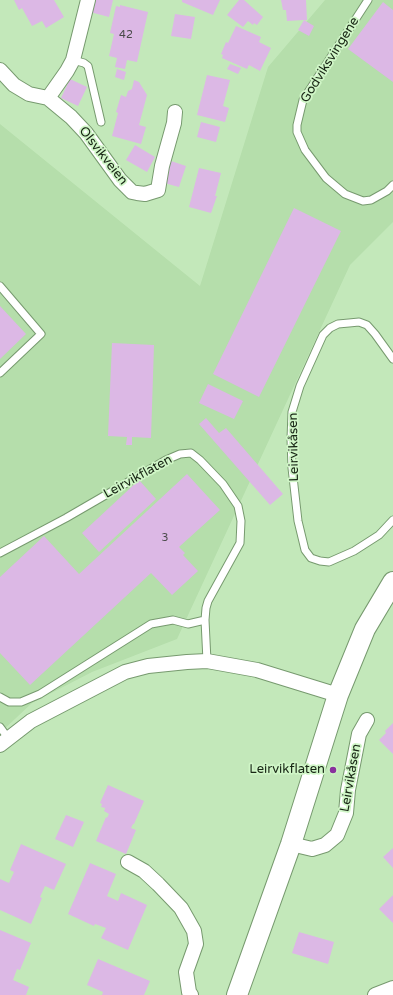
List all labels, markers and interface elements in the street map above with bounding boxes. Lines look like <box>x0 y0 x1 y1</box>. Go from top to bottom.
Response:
street label: Godviksvingene <box>297 14 363 106</box>
house number: 42 <box>119 28 133 42</box>
street label: Olsvikveien <box>75 124 131 188</box>
street label: Leirvikåsen <box>286 412 302 482</box>
street label: Leirvikflaten <box>101 452 175 502</box>
house number: 3 <box>162 531 168 545</box>
street label: Leirvikåsen <box>337 743 365 813</box>
place label: Leirvikflaten <box>249 762 325 778</box>
marker: Leirvikflaten <box>328 765 338 775</box>

